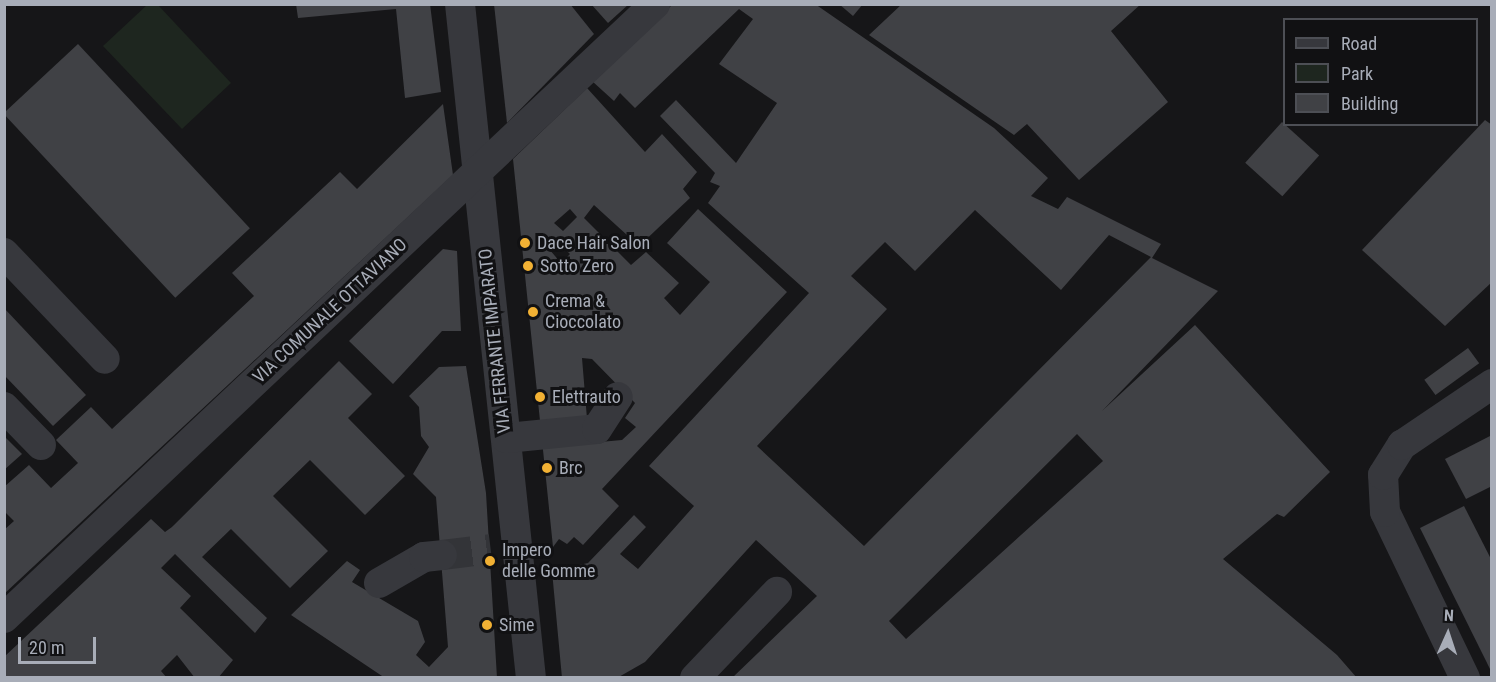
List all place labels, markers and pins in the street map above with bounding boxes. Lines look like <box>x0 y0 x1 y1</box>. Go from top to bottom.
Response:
place label: Dace Hair Salon <box>537 232 650 254</box>
marker: Dace Hair Salon <box>518 236 532 250</box>
place label: Sotto Zero <box>540 255 614 277</box>
marker: Sotto Zero <box>521 259 535 273</box>
place label: Crema & Cioccolato <box>545 291 621 334</box>
marker: Crema & Cioccolato <box>526 305 540 319</box>
place label: Elettrauto <box>552 386 621 408</box>
marker: Elettrauto <box>533 390 547 404</box>
place label: Brc <box>559 457 582 479</box>
marker: Brc <box>540 461 554 475</box>
place label: Impero delle Gomme <box>502 540 595 582</box>
marker: Impero delle Gomme <box>483 554 497 568</box>
place label: Sime <box>499 614 534 636</box>
marker: Sime <box>480 618 494 632</box>

